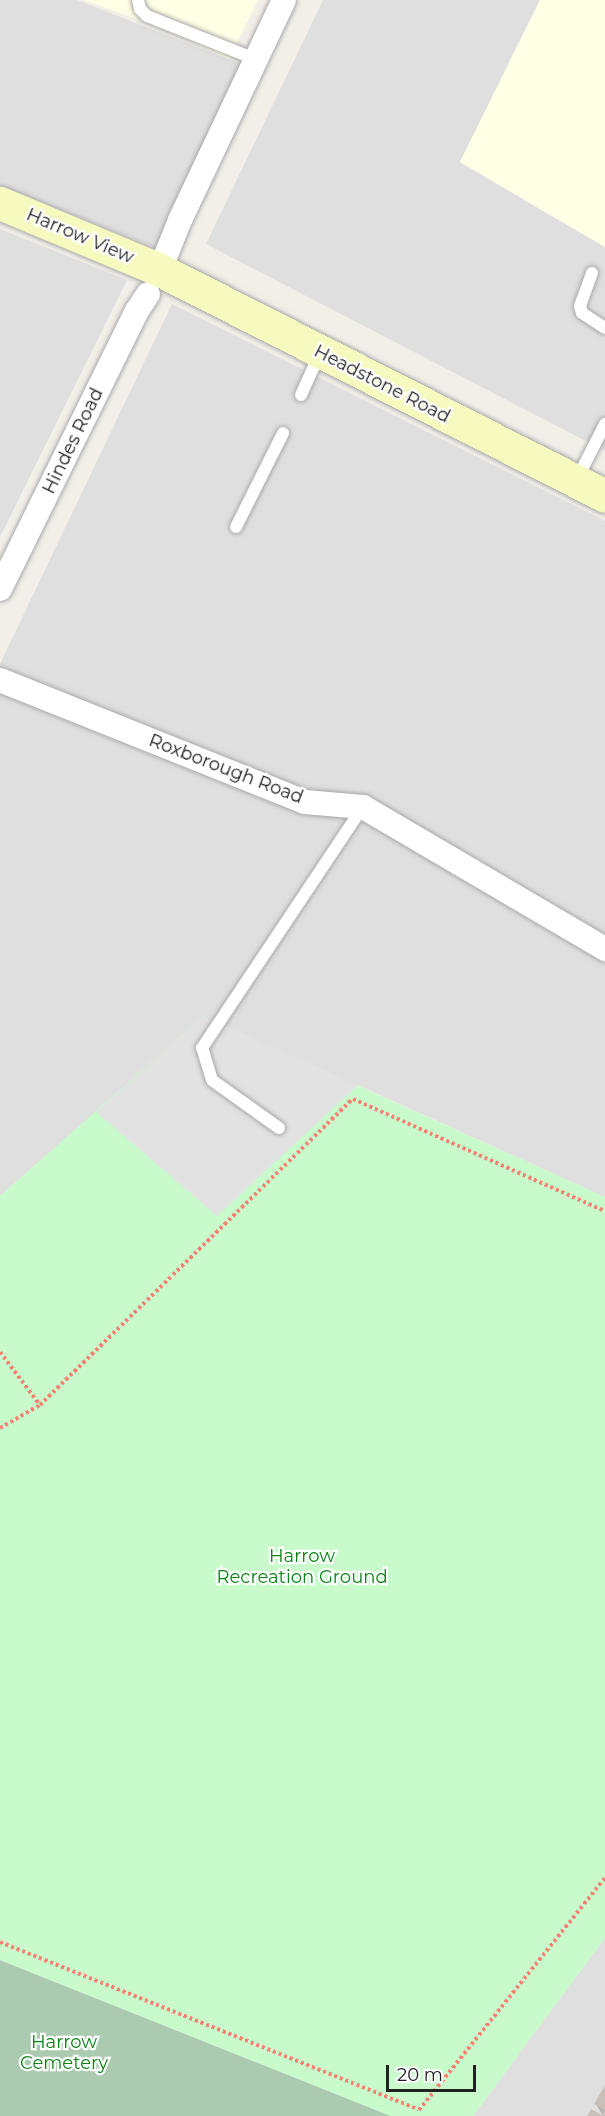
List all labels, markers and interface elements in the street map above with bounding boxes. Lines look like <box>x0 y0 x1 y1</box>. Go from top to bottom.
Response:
street label: Harrow View <box>23 204 137 268</box>
street label: Headstone Road <box>310 340 454 428</box>
street label: Hindes Road <box>38 384 108 498</box>
street label: Roxborough Road <box>146 730 306 808</box>
park label: Harrow Recreation Ground <box>216 1546 388 1588</box>
park label: Harrow Cemetery <box>20 2032 108 2074</box>
scale bar <box>389 2053 479 2091</box>
text: 20 m <box>397 2064 443 2086</box>

